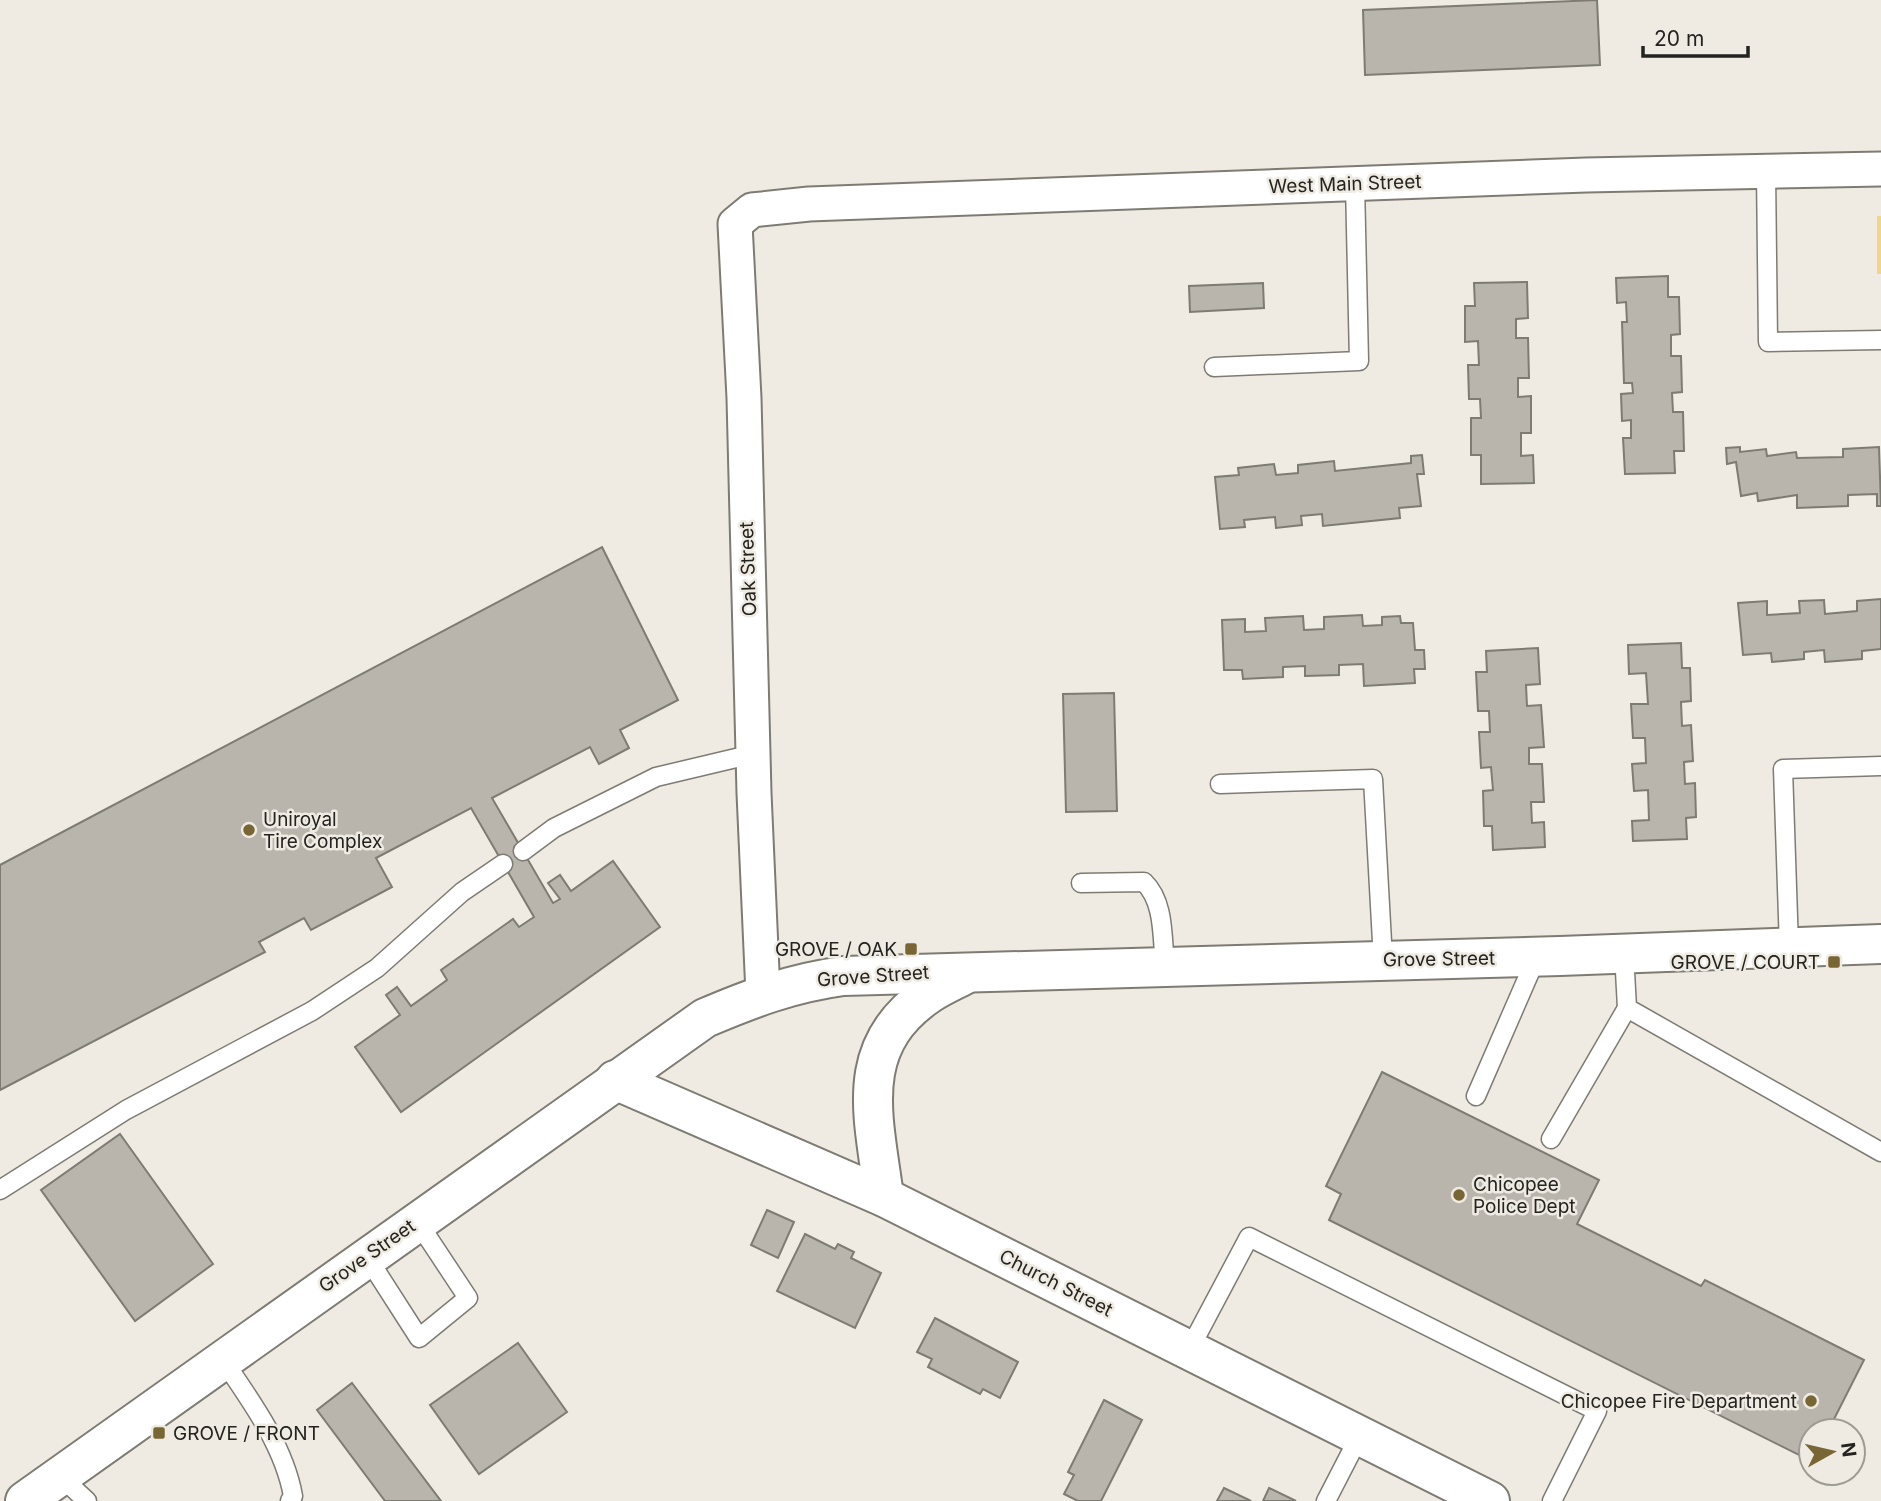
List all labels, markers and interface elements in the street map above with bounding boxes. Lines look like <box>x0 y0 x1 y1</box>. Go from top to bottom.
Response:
scale bar <box>1643 14 1748 58</box>
text: 20 m <box>1654 26 1704 51</box>
street label: West Main Street <box>1268 170 1422 198</box>
street label: Oak Street <box>735 521 761 617</box>
place label: Uniroyal Tire Complex <box>263 808 382 853</box>
marker: Uniroyal Tire Complex <box>241 822 257 838</box>
place label: GROVE / OAK <box>775 938 897 961</box>
marker: GROVE / OAK <box>903 941 919 957</box>
street label: Grove Street <box>1383 947 1495 971</box>
place label: GROVE / COURT <box>1671 951 1820 974</box>
marker: GROVE / COURT <box>1826 954 1842 970</box>
street label: Grove Street <box>816 961 930 991</box>
place label: Chicopee Police Dept <box>1473 1173 1576 1218</box>
marker: Chicopee Police Dept <box>1451 1187 1467 1203</box>
street label: Grove Street <box>314 1214 420 1298</box>
street label: Church Street <box>995 1245 1117 1321</box>
place label: Chicopee Fire Department <box>1561 1390 1797 1413</box>
marker: Chicopee Fire Department <box>1803 1393 1819 1409</box>
north arrow <box>1797 1417 1867 1487</box>
place label: GROVE / FRONT <box>173 1422 320 1445</box>
marker: GROVE / FRONT <box>151 1425 167 1441</box>
text: N <box>1836 1441 1861 1458</box>

